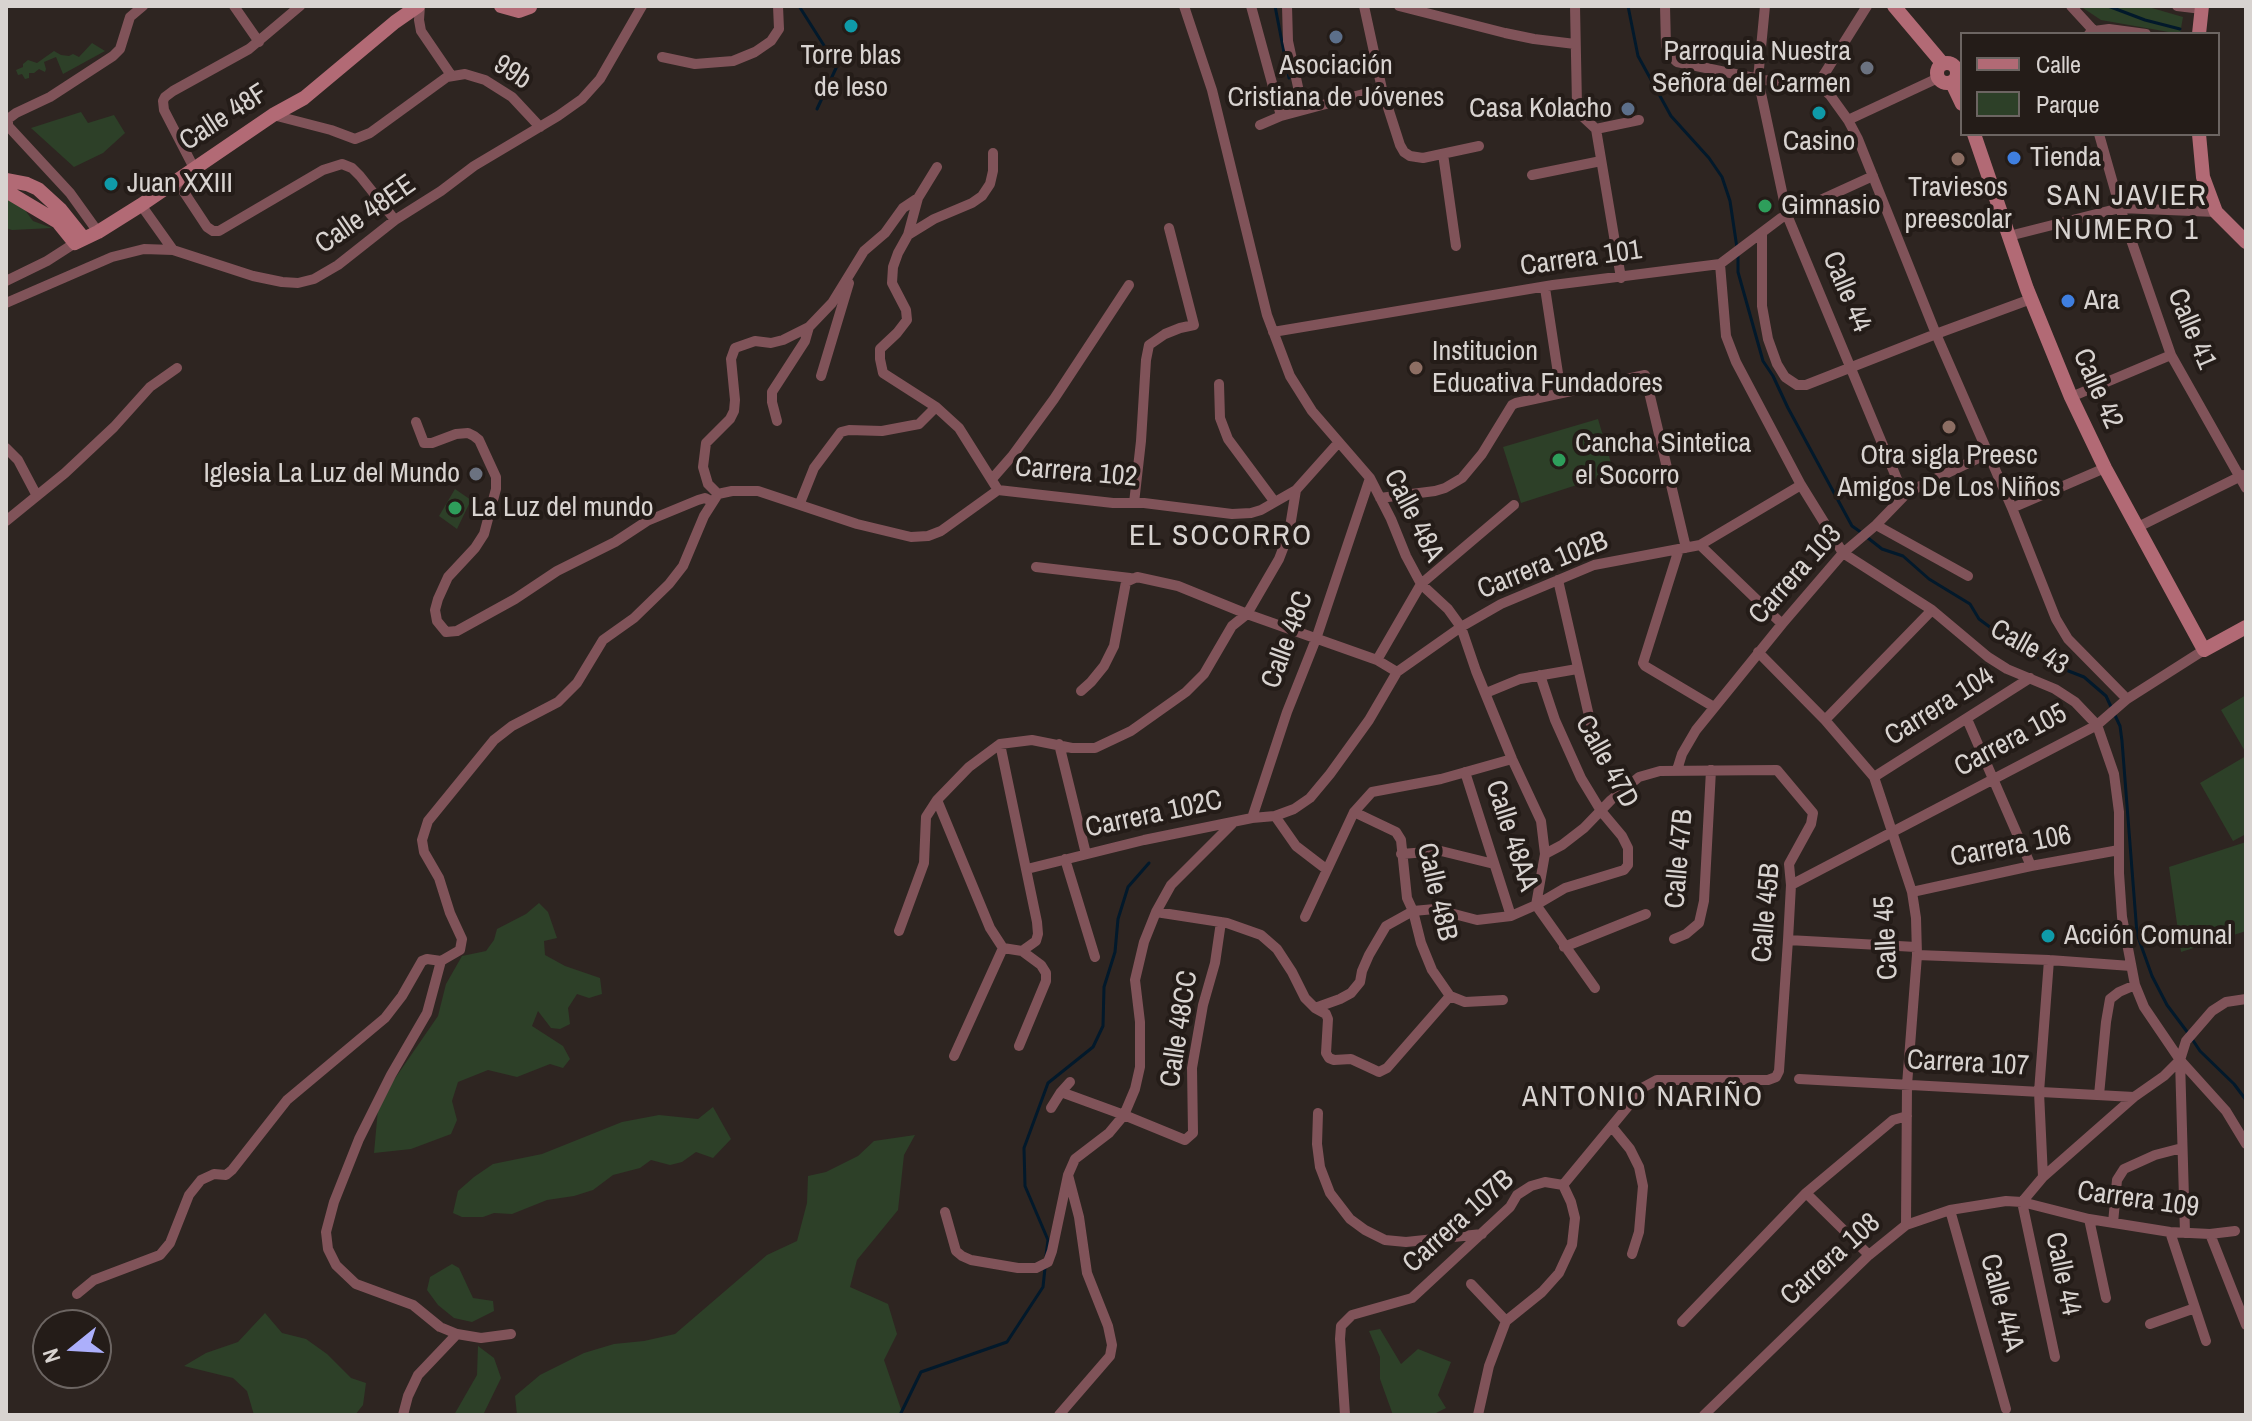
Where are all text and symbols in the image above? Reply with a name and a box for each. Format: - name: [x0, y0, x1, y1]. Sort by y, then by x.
- marker: Torre blas de leso: [842, 17, 860, 35]
- marker: Asociación Cristiana de Jóvenes: [1327, 28, 1345, 46]
- legend: [1960, 32, 2220, 136]
- place label: Parroquia Nuestra Señora del Carmen: [1652, 35, 1851, 101]
- place label: Torre blas de leso: [801, 39, 901, 105]
- street label: 99b: [487, 48, 537, 98]
- text: Calle: [2036, 48, 2081, 80]
- place label: Asociación Cristiana de Jóvenes: [1228, 49, 1444, 115]
- marker: Parroquia Nuestra Señora del Carmen: [1858, 59, 1876, 77]
- street label: Calle 48F: [174, 77, 274, 159]
- text: Parque: [2036, 88, 2099, 120]
- place label: Casa Kolacho: [1469, 92, 1612, 126]
- marker: Casa Kolacho: [1619, 100, 1637, 118]
- marker: Casino: [1810, 104, 1828, 122]
- place label: Casino: [1783, 125, 1855, 159]
- place label: Tienda: [2030, 141, 2101, 175]
- marker: Tienda: [2005, 149, 2023, 167]
- marker: Traviesos preescolar: [1949, 150, 1967, 168]
- place label: Juan XXIII: [127, 167, 233, 201]
- street label: Calle 48EE: [309, 168, 423, 262]
- place label: Traviesos preescolar: [1904, 171, 2012, 237]
- marker: Juan XXIII: [102, 175, 120, 193]
- district label: SAN JAVIER NUMERO 1: [2046, 179, 2208, 250]
- place label: Gimnasio: [1781, 189, 1881, 223]
- marker: Gimnasio: [1756, 197, 1774, 215]
- street label: Carrera 101: [1518, 234, 1644, 284]
- street label: Calle 44: [1814, 247, 1878, 337]
- place label: Ara: [2084, 284, 2120, 318]
- street label: Calle 41: [2159, 284, 2223, 374]
- marker: Ara: [2059, 292, 2077, 310]
- place label: Institucion Educativa Fundadores: [1432, 335, 1663, 401]
- street label: Calle 42: [2065, 344, 2129, 434]
- marker: Institucion Educativa Fundadores: [1407, 359, 1425, 377]
- marker: Otra sigla Preesc Amigos De Los Niños: [1940, 418, 1958, 436]
- place label: Cancha Sintetica el Socorro: [1575, 427, 1751, 493]
- place label: Otra sigla Preesc Amigos De Los Niños: [1837, 439, 2061, 505]
- street label: Carrera 102: [1014, 451, 1138, 495]
- marker: Cancha Sintetica el Socorro: [1550, 451, 1568, 469]
- place label: Iglesia La Luz del Mundo: [203, 457, 460, 491]
- street label: Calle 48A: [1375, 464, 1451, 568]
- marker: Iglesia La Luz del Mundo: [467, 465, 485, 483]
- place label: La Luz del mundo: [471, 491, 654, 525]
- marker: La Luz del mundo: [446, 499, 464, 517]
- street label: Carrera 103: [1743, 518, 1849, 632]
- district label: EL SOCORRO: [1129, 519, 1313, 555]
- street label: Carrera 102B: [1473, 525, 1613, 607]
- street label: Calle 48C: [1255, 587, 1321, 693]
- street label: Calle 43: [1984, 613, 2074, 683]
- street label: Carrera 104: [1879, 660, 2001, 754]
- street label: Carrera 105: [1949, 697, 2073, 785]
- street label: Calle 47D: [1567, 710, 1645, 814]
- street label: Calle 48AA: [1477, 776, 1545, 896]
- street label: Carrera 102C: [1082, 784, 1226, 846]
- street label: Calle 47B: [1659, 808, 1701, 910]
- street label: Carrera 106: [1948, 819, 2074, 875]
- street label: Calle 48B: [1408, 840, 1464, 944]
- street label: Calle 45B: [1746, 862, 1788, 964]
- street label: Calle 45: [1868, 895, 1906, 981]
- place label: Acción Comunal: [2064, 919, 2232, 953]
- marker: Acción Comunal: [2039, 927, 2057, 945]
- street label: Calle 48CC: [1154, 968, 1206, 1090]
- street label: Carrera 107: [1906, 1044, 2030, 1084]
- district label: ANTONIO NARIÑO: [1522, 1080, 1764, 1116]
- street label: Carrera 107B: [1397, 1163, 1521, 1281]
- street label: Carrera 109: [2075, 1175, 2201, 1225]
- street label: Carrera 108: [1774, 1207, 1888, 1313]
- street label: Calle 44: [2037, 1229, 2087, 1319]
- street label: Calle 44A: [1972, 1251, 2030, 1355]
- north arrow: [32, 1309, 112, 1389]
- text: N: [35, 1345, 67, 1367]

